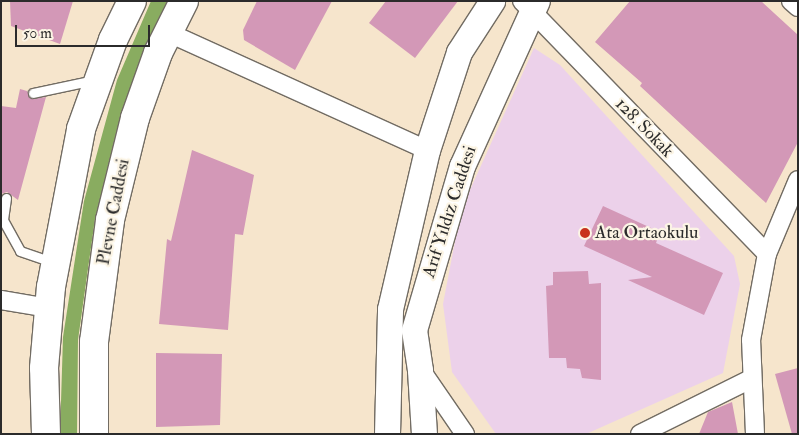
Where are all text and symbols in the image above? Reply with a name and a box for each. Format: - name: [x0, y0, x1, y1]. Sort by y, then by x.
- scale bar: [18, 15, 152, 47]
- text: 50 m: [23, 24, 52, 43]
- street label: 128. Sokak: [610, 94, 678, 162]
- street label: Arif Yıldız Caddesi: [419, 143, 481, 281]
- street label: Plevne Caddesi: [93, 157, 135, 267]
- place label: Ata Ortaokulu: [595, 222, 698, 244]
- marker: Ata Ortaokulu: [579, 227, 591, 239]

